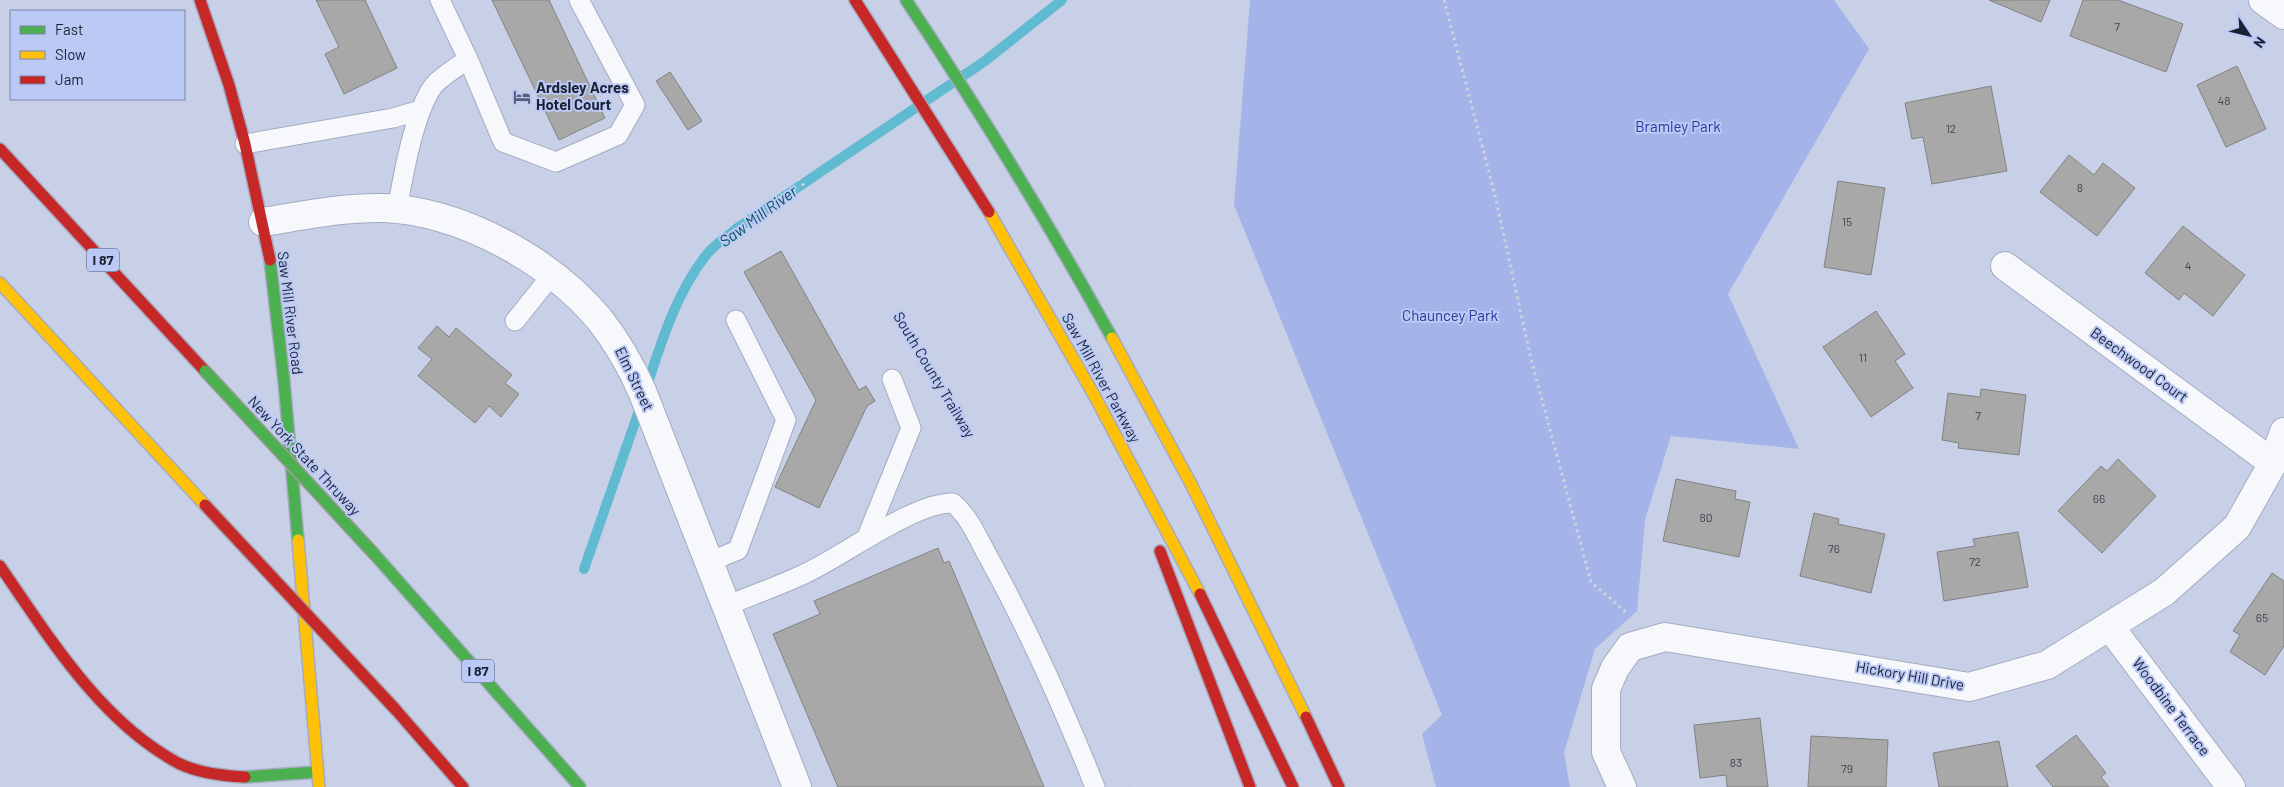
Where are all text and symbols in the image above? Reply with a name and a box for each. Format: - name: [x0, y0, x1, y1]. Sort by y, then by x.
- legend: [10, 10, 185, 100]
- north arrow: [2224, 10, 2274, 60]
- house number: 7: [2114, 19, 2120, 33]
- text: Fast: [55, 20, 83, 38]
- text: N: [2250, 34, 2270, 51]
- text: Slow: [55, 45, 86, 63]
- text: Jam: [55, 70, 84, 88]
- place label: Ardsley Acres Hotel Court: [536, 78, 629, 113]
- hotel icon: Ardsley Acres Hotel Court: [512, 87, 532, 107]
- house number: 48: [2218, 93, 2230, 107]
- park label: Bramley Park: [1635, 117, 1721, 135]
- house number: 12: [1946, 121, 1956, 135]
- water label: Saw Mill River: [715, 180, 801, 250]
- house number: 8: [2077, 180, 2083, 194]
- house number: 15: [1842, 214, 1852, 228]
- road number: I 87: [87, 248, 119, 272]
- street label: Saw Mill River Road: [274, 250, 307, 376]
- house number: 4: [2185, 258, 2191, 272]
- park label: Chauncey Park: [1402, 306, 1498, 324]
- street label: South County Trailway: [890, 308, 980, 441]
- street label: Saw Mill River Parkway: [1059, 310, 1145, 446]
- street label: Beechwood Court: [2088, 323, 2192, 405]
- street label: Elm Street: [612, 344, 658, 413]
- house number: 11: [1859, 350, 1867, 364]
- street label: New York State Thruway: [245, 392, 365, 519]
- house number: 7: [1975, 408, 1981, 422]
- house number: 66: [2093, 491, 2105, 505]
- house number: 80: [1699, 510, 1713, 524]
- house number: 76: [1828, 541, 1840, 555]
- house number: 72: [1969, 554, 1981, 568]
- house number: 65: [2256, 610, 2268, 624]
- street label: Woodbine Terrace: [2129, 654, 2214, 759]
- street label: Hickory Hill Drive: [1855, 657, 1966, 693]
- road number: I 87: [462, 659, 494, 682]
- house number: 83: [1730, 755, 1742, 769]
- house number: 79: [1841, 761, 1853, 775]

